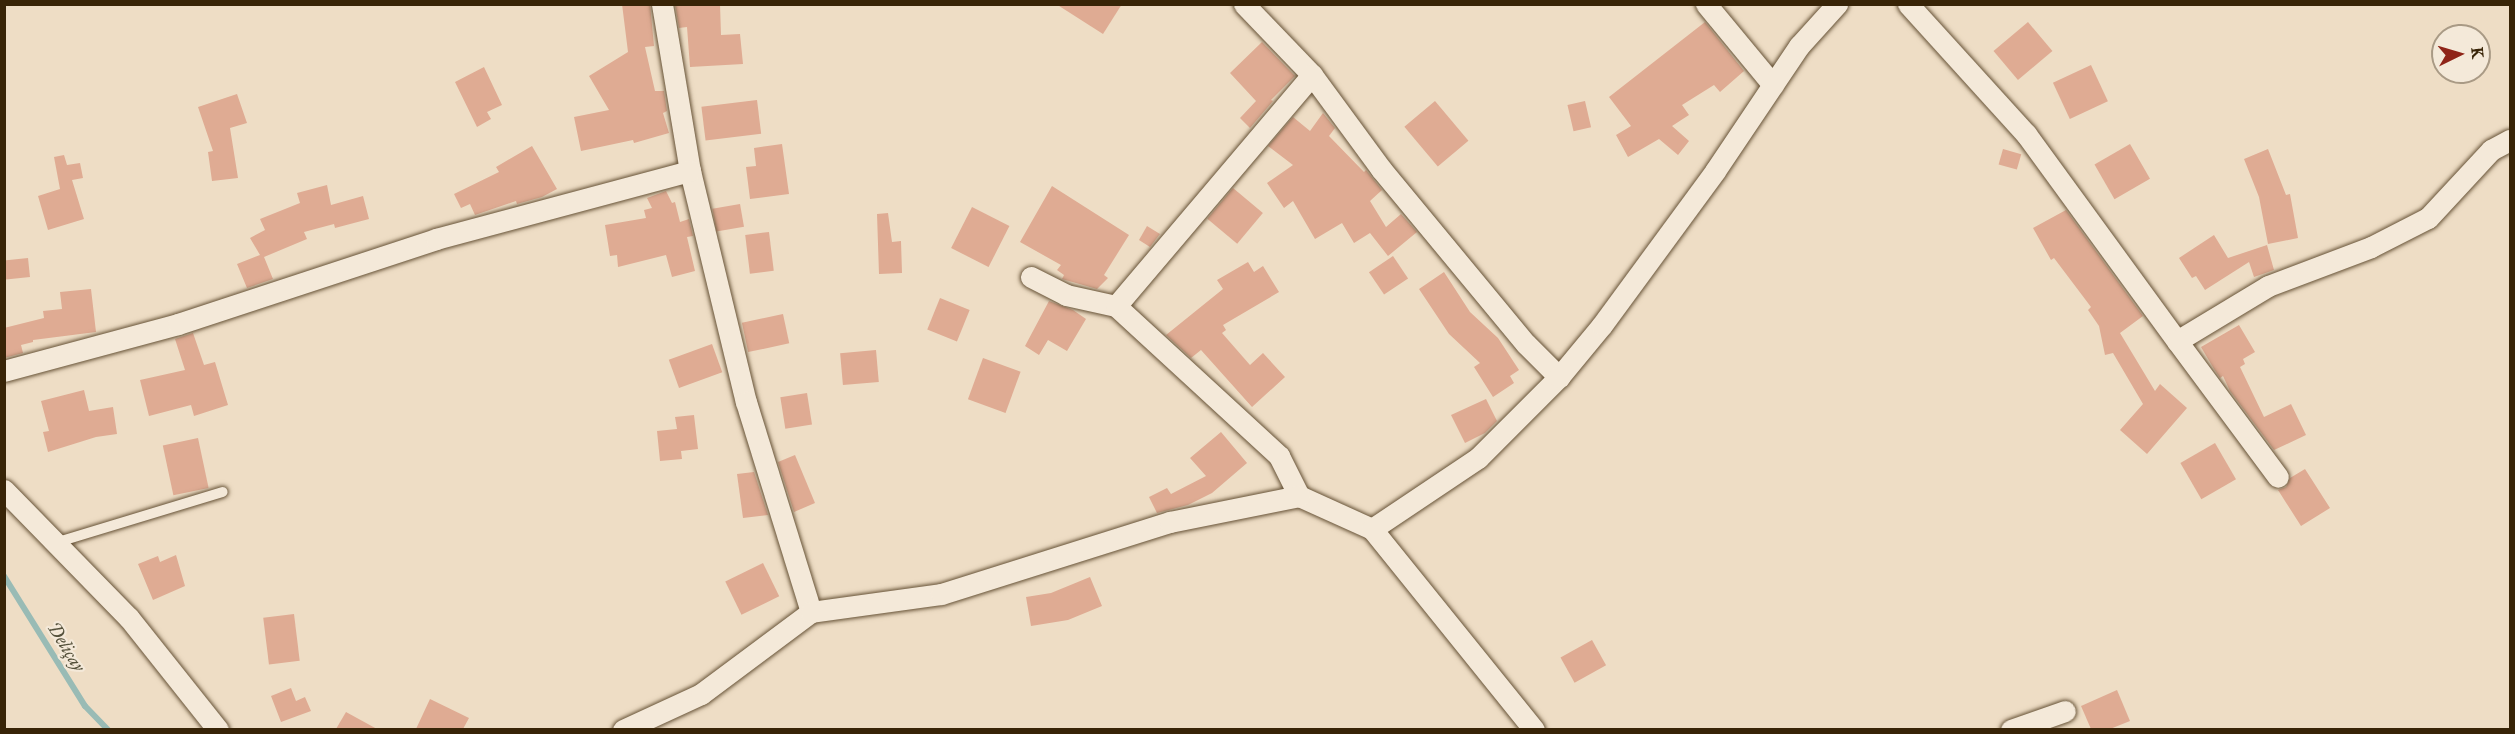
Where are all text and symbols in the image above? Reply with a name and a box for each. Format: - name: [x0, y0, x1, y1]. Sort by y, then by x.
- north arrow: [2431, 24, 2491, 84]
- text: K: [2467, 46, 2487, 59]
- water label: Deliçay: [43, 618, 89, 676]

